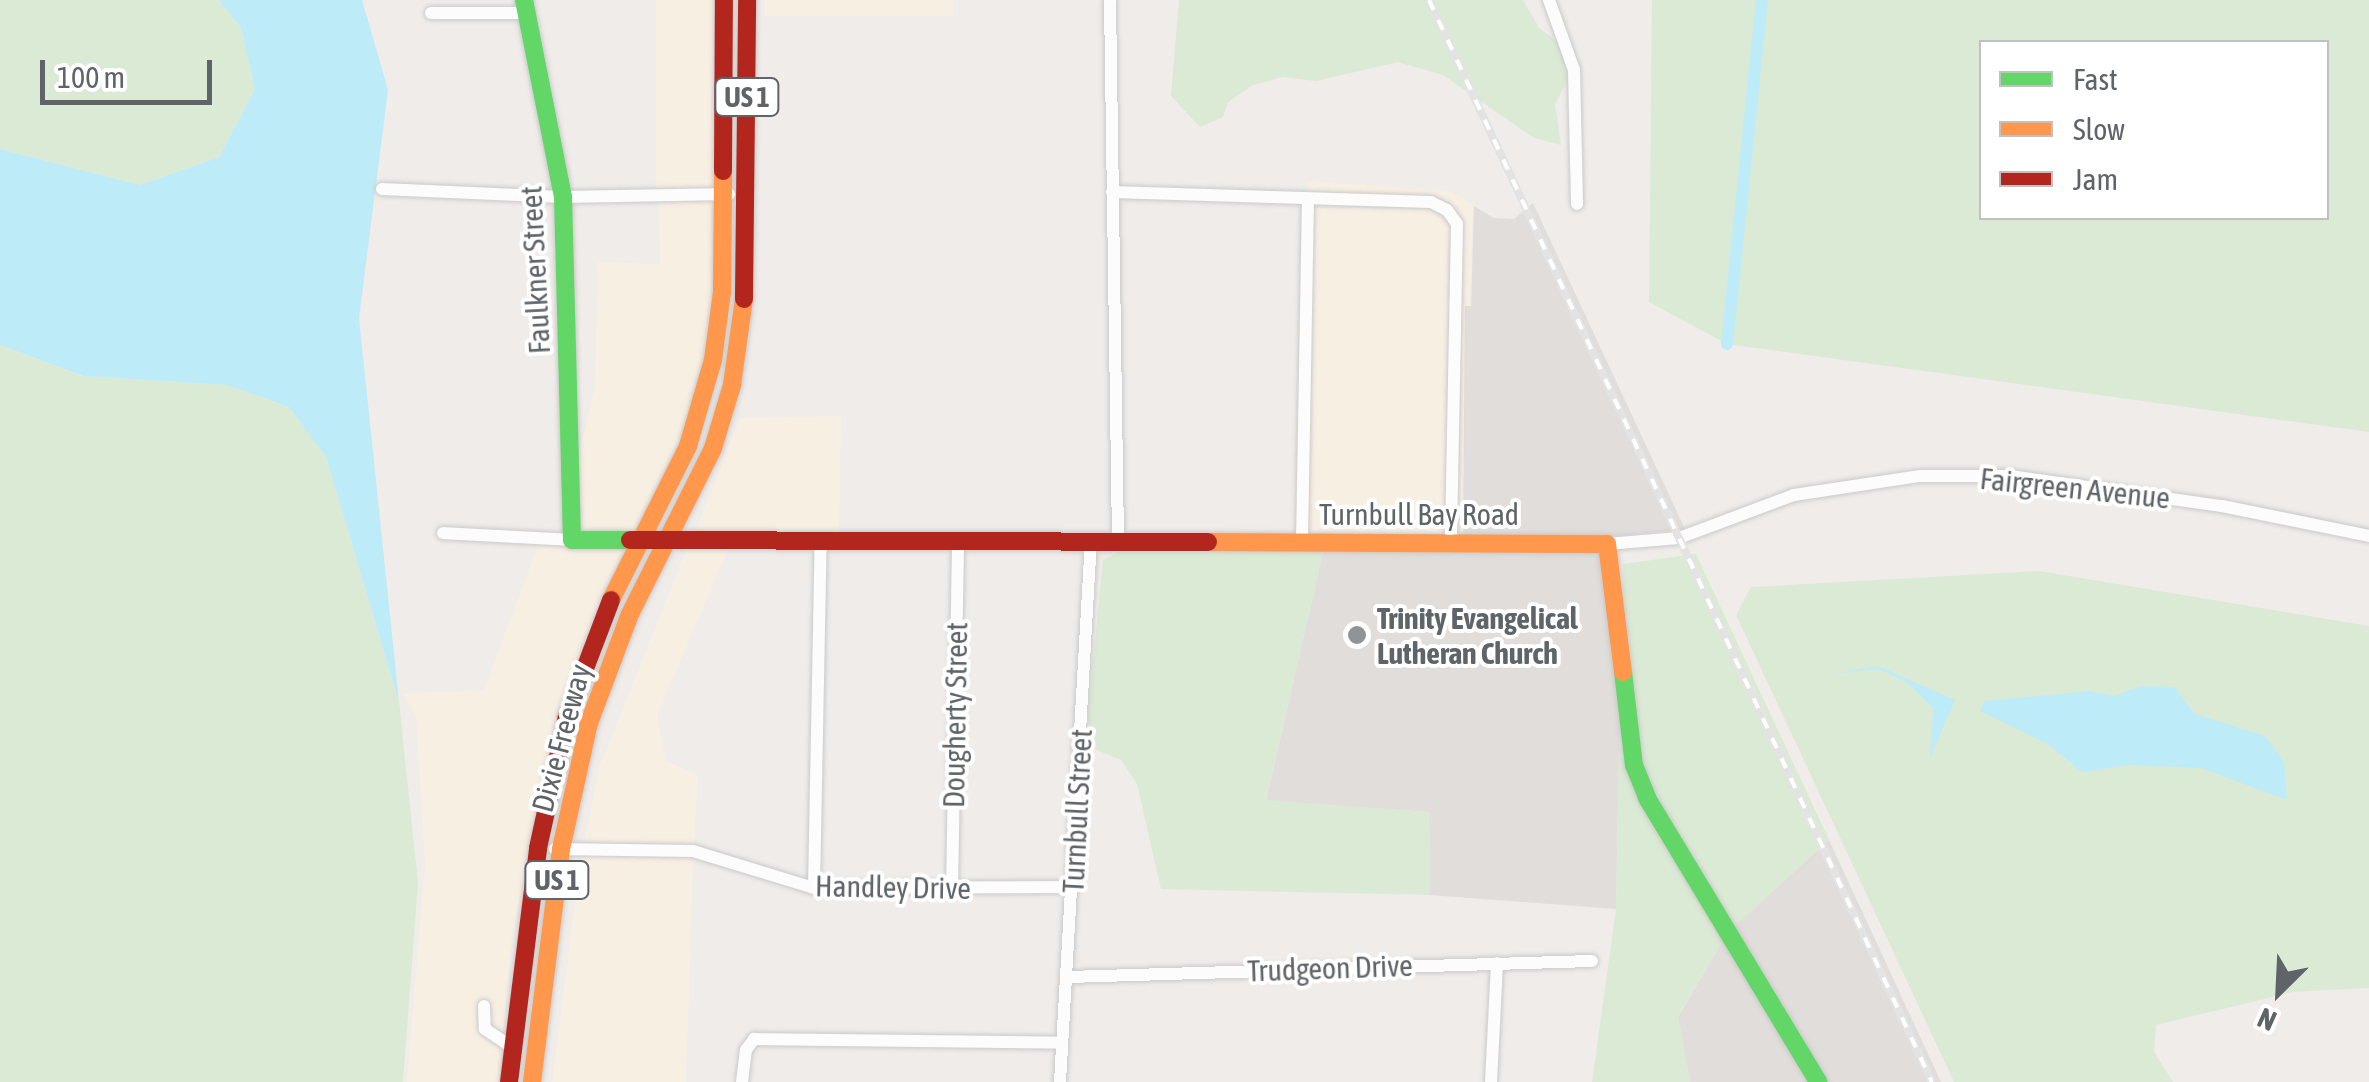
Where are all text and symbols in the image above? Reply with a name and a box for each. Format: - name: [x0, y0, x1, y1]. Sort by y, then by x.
- scale bar: [45, 40, 218, 102]
- legend: [1979, 40, 2329, 220]
- text: 100 m: [57, 60, 125, 94]
- text: Fast: [2073, 62, 2118, 96]
- road number: US 1: [712, 74, 782, 120]
- text: Slow: [2073, 112, 2125, 146]
- text: Jam: [2073, 162, 2118, 196]
- street label: Faulkner Street: [513, 185, 557, 355]
- street label: Fairgreen Avenue: [1978, 460, 2172, 516]
- street label: Turnbull Bay Road: [1319, 496, 1519, 532]
- place label: Trinity Evangelical Lutheran Church: [1377, 600, 1578, 670]
- street label: Dougherty Street: [935, 622, 975, 808]
- marker: Trinity Evangelical Lutheran Church: [1346, 624, 1368, 646]
- street label: Dixie Freeway: [524, 660, 598, 816]
- street label: Turnbull Street: [1055, 728, 1099, 894]
- road number: US 1: [522, 857, 592, 903]
- street label: Handley Drive: [815, 868, 971, 906]
- north arrow: [2229, 942, 2329, 1042]
- street label: Trudgeon Drive: [1247, 947, 1413, 989]
- text: N: [2253, 1001, 2281, 1037]

